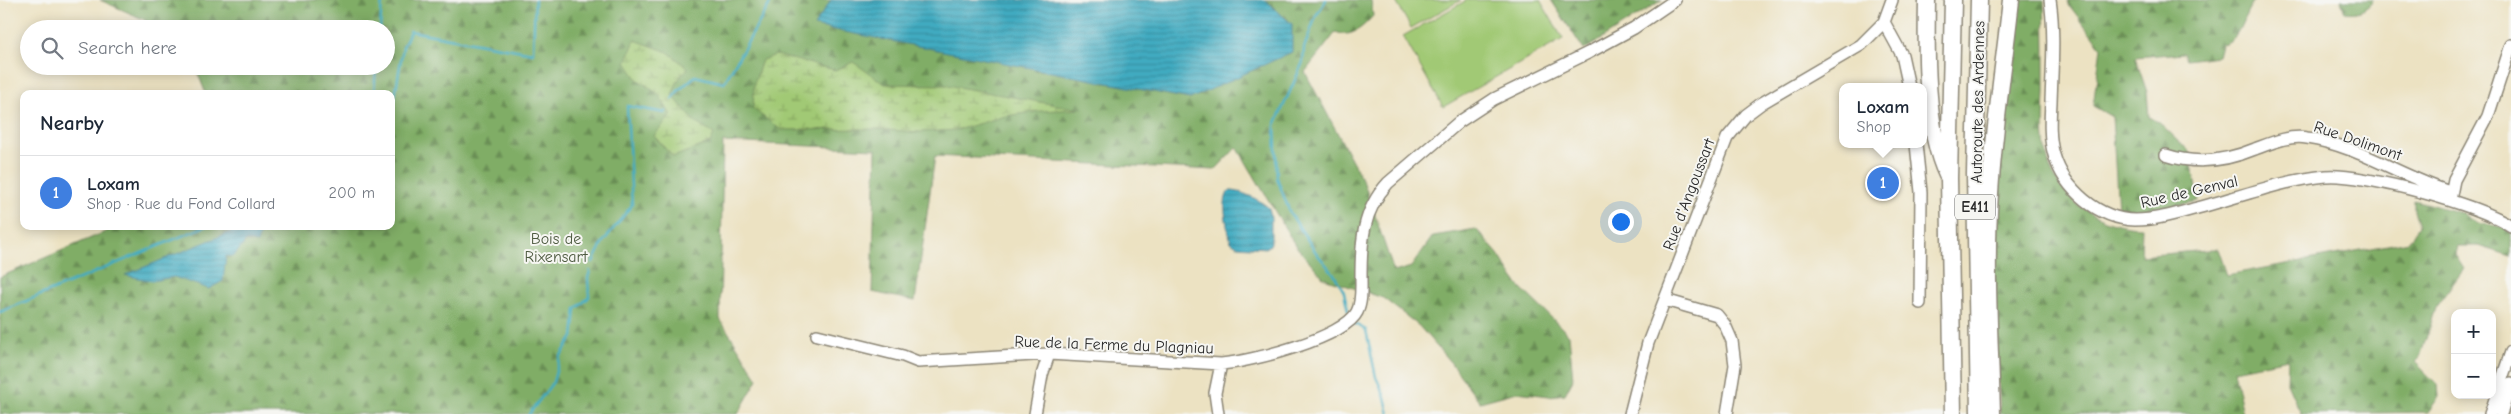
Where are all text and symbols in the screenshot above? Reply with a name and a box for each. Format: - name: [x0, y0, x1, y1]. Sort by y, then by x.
- search box: [20, 20, 395, 75]
- street label: Autoroute des Ardennes: [1968, 20, 1988, 184]
- icon: search: [38, 34, 66, 62]
- text: Search here: [78, 37, 177, 59]
- popup: [1839, 83, 1927, 148]
- text: Loxam: [1857, 96, 1909, 118]
- text: Nearby: [40, 111, 104, 135]
- street label: Rue Dolimont: [2311, 117, 2404, 165]
- text: Shop: [1857, 118, 1891, 136]
- street label: Rue d'Angoussart: [1659, 135, 1719, 253]
- pin: 1: [1867, 164, 1899, 202]
- street label: Rue de Genval: [2139, 172, 2240, 212]
- text: Loxam: [87, 173, 140, 195]
- text: 1: [53, 184, 59, 202]
- text: 200 m: [329, 184, 375, 202]
- road number: E411: [1955, 194, 1995, 220]
- text: Shop · Rue du Fond Collard: [87, 195, 275, 213]
- your location: [1608, 209, 1634, 235]
- park label: Bois de Rixensart: [524, 230, 588, 266]
- map controls: [2451, 309, 2496, 399]
- button: +: [2451, 309, 2496, 354]
- street label: Rue de la Ferme du Plagniau: [1014, 333, 1214, 357]
- button: −: [2451, 354, 2496, 399]

